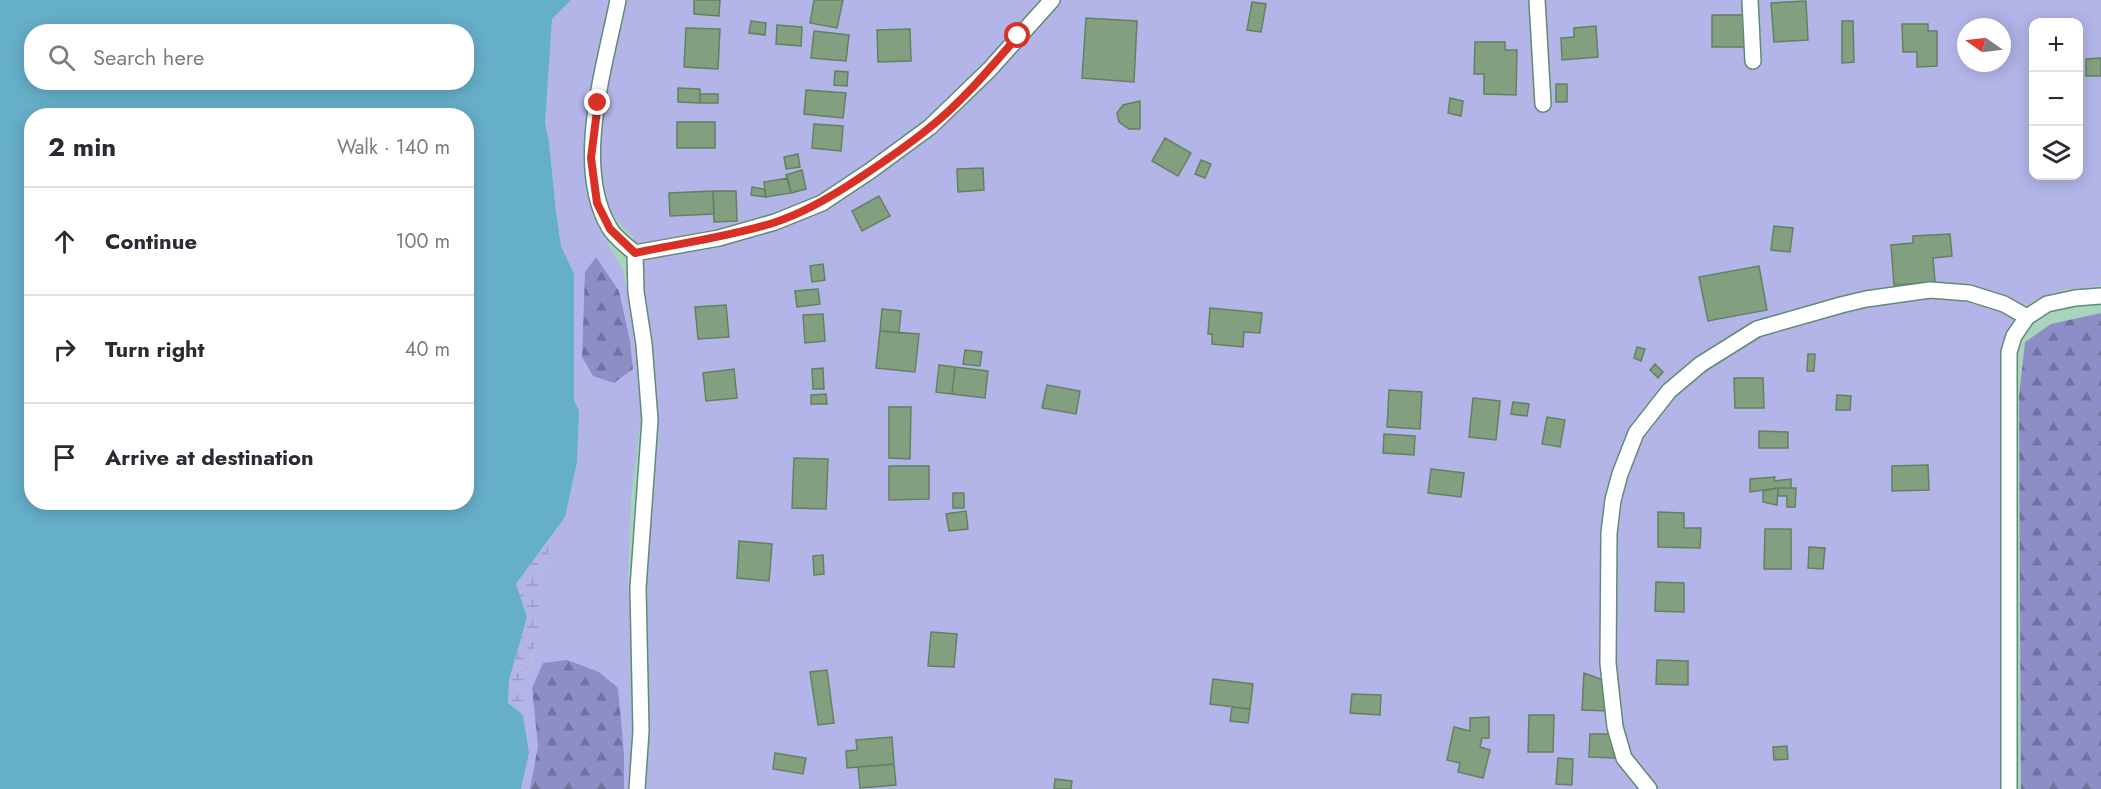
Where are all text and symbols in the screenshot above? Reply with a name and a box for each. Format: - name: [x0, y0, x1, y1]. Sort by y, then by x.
- north arrow: [1957, 18, 2011, 72]
- map controls: [2029, 18, 2083, 180]
- button: +: [2029, 18, 2083, 72]
- route start: [1004, 22, 1030, 48]
- search box: [24, 24, 474, 90]
- icon: search: [45, 41, 78, 74]
- text: Search here: [93, 41, 204, 73]
- button: −: [2029, 72, 2083, 126]
- route end: [584, 89, 610, 115]
- button: layers: [2029, 126, 2083, 180]
- text: 2 min: [48, 128, 116, 166]
- text: Walk · 140 m: [337, 133, 450, 162]
- icon: ahead: [48, 225, 81, 258]
- text: Continue: [105, 225, 197, 257]
- text: 100 m: [395, 227, 450, 256]
- icon: right: [48, 333, 81, 366]
- text: Turn right: [105, 333, 205, 365]
- text: 40 m: [405, 335, 450, 364]
- icon: arrive: [48, 441, 81, 474]
- text: Arrive at destination: [105, 441, 314, 473]

